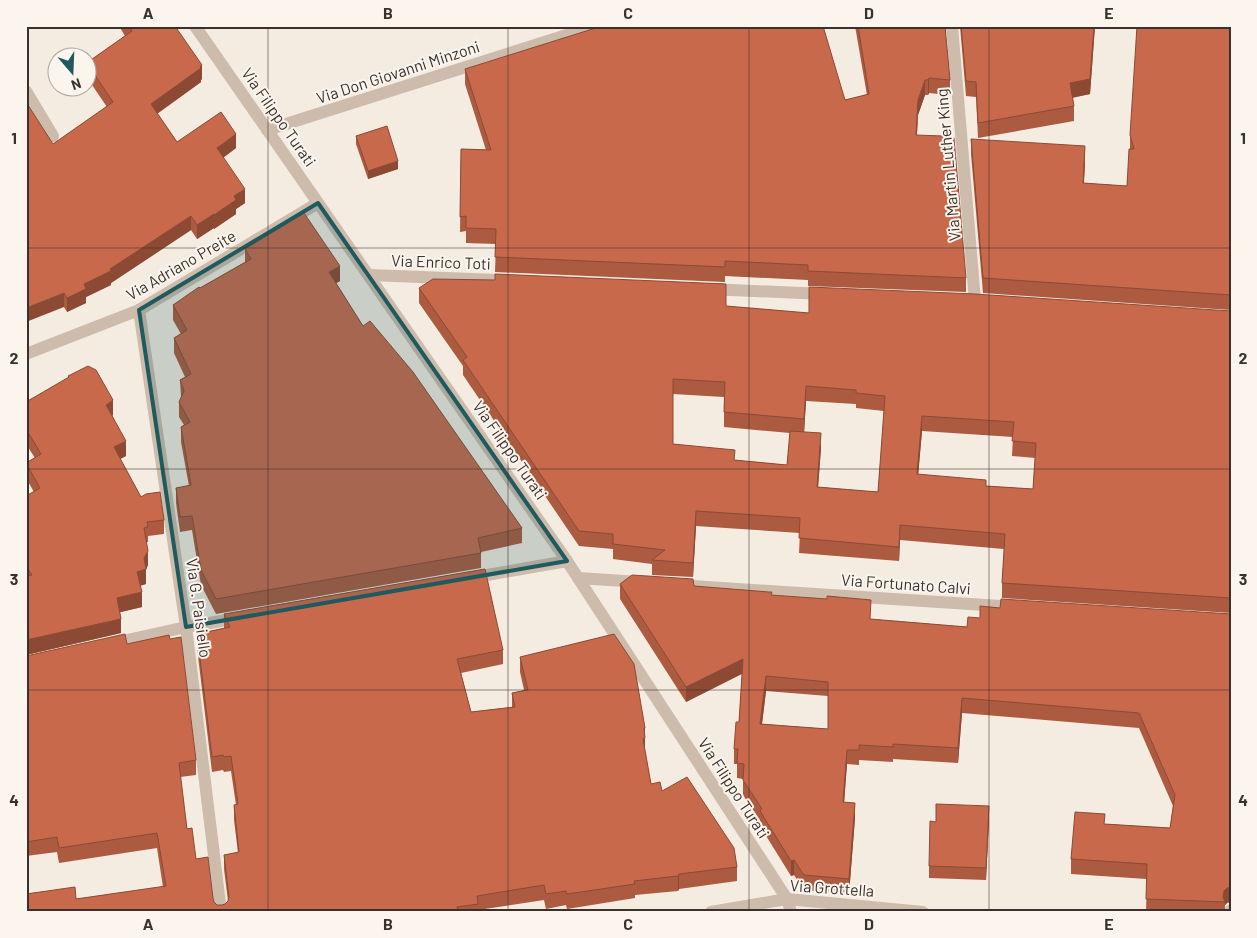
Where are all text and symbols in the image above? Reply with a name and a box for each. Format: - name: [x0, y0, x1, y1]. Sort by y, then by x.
- text: A: [143, 3, 154, 22]
- text: B: [383, 3, 393, 22]
- text: C: [623, 3, 633, 22]
- text: D: [864, 3, 874, 22]
- text: E: [1104, 3, 1114, 22]
- street label: Via Don Giovanni Minzoni: [314, 36, 482, 107]
- north arrow: [48, 48, 98, 98]
- street label: Via Filippo Turati: [238, 64, 320, 170]
- text: N: [69, 75, 84, 94]
- street label: Via Martin Luther King: [931, 88, 964, 242]
- text: 1: [11, 128, 17, 147]
- text: 1: [1240, 128, 1246, 147]
- street label: Via Adriano Preite: [122, 225, 239, 304]
- street label: Via Enrico Toti: [391, 250, 491, 273]
- text: 2: [10, 348, 19, 367]
- text: 2: [1239, 348, 1248, 367]
- street label: Via Filippo Turati: [469, 397, 551, 503]
- street label: Via G. Paisiello: [183, 557, 216, 659]
- text: 3: [10, 569, 18, 588]
- street label: Via Fortunato Calvi: [841, 569, 971, 598]
- text: 3: [1239, 569, 1247, 588]
- street label: Via Filippo Turati: [695, 734, 774, 842]
- text: 4: [9, 790, 19, 809]
- text: 4: [1238, 790, 1248, 809]
- street label: Via Grottella: [789, 875, 875, 900]
- text: A: [143, 914, 154, 933]
- text: B: [383, 914, 393, 933]
- text: C: [623, 914, 633, 933]
- text: D: [864, 914, 874, 933]
- text: E: [1104, 914, 1114, 933]

